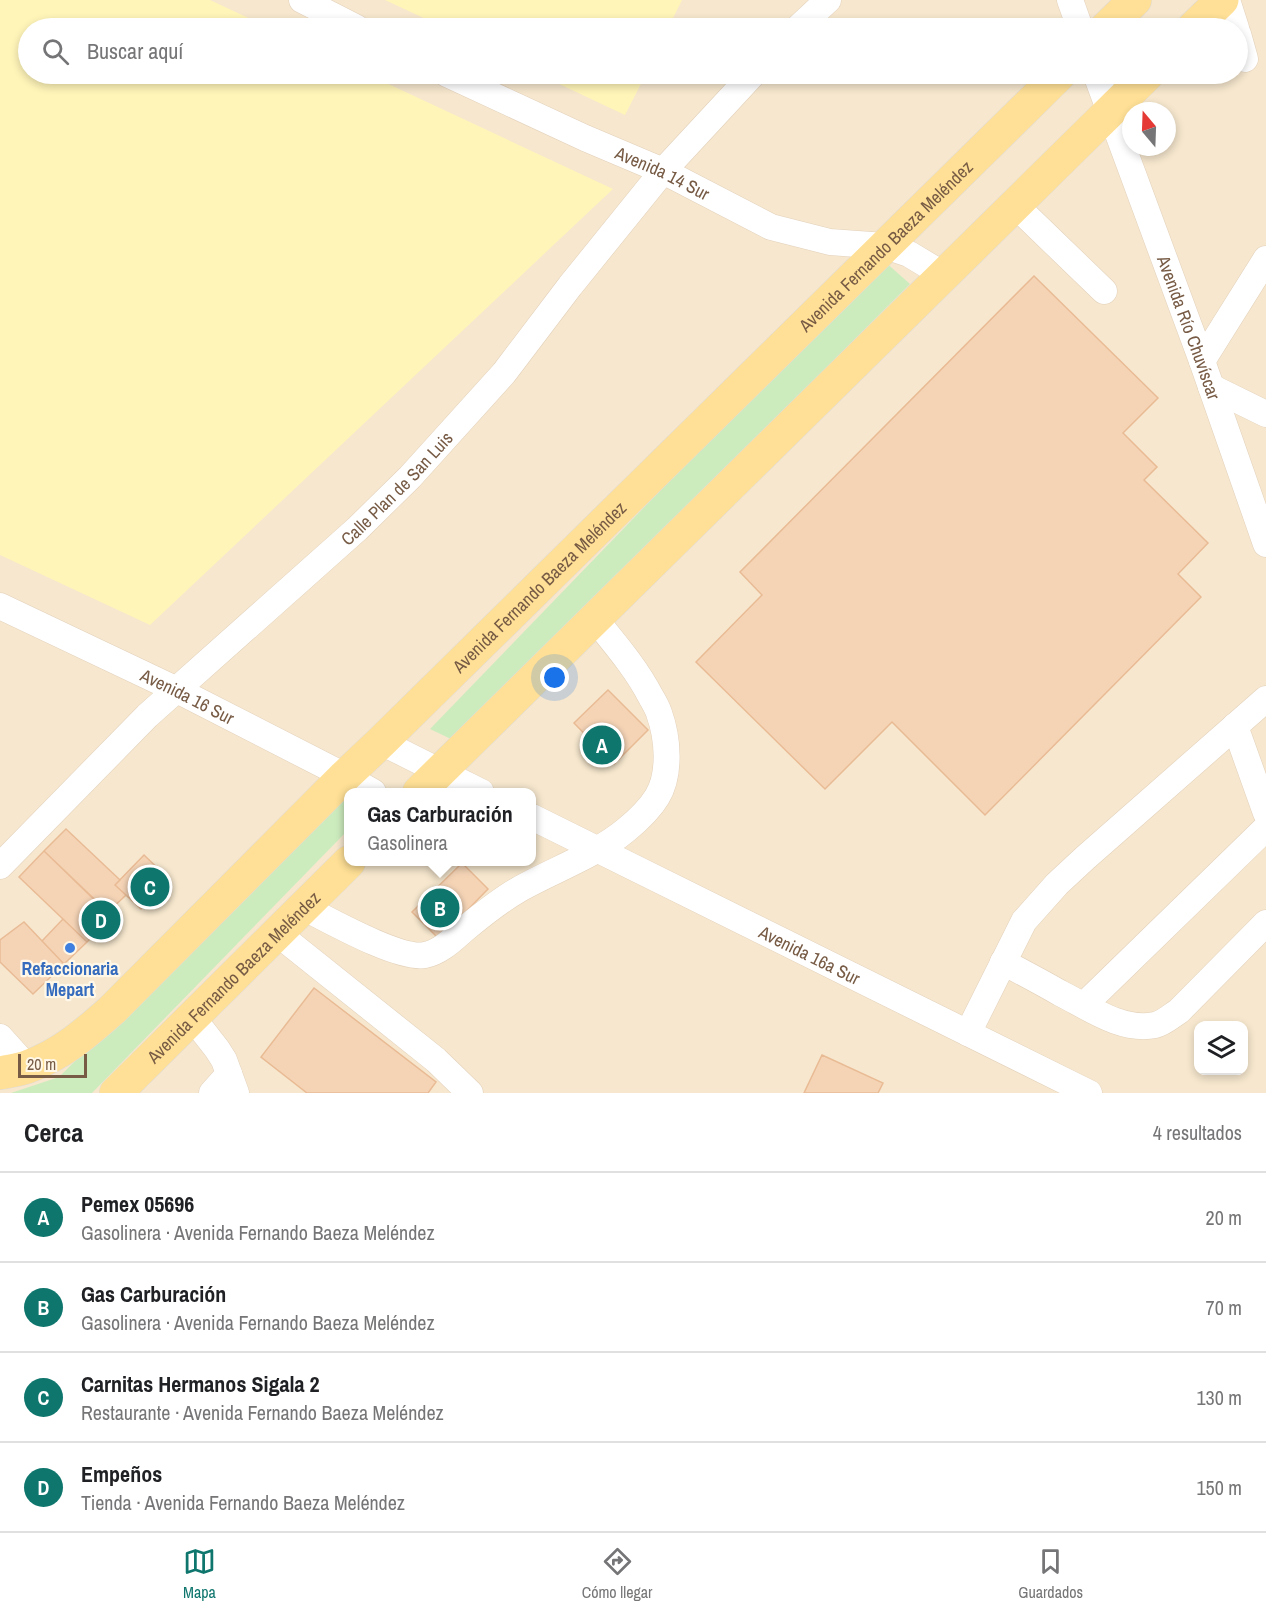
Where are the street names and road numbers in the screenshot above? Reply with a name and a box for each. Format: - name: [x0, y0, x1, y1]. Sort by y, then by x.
- street label: Avenida 14 Sur: [611, 139, 714, 206]
- street label: Avenida Fernando Baeza Meléndez: [792, 155, 978, 338]
- street label: Avenida Río Chuvíscar: [1151, 251, 1227, 403]
- street label: Calle Plan de San Luis: [335, 426, 458, 551]
- street label: Avenida Fernando Baeza Meléndez: [446, 495, 631, 679]
- street label: Avenida 16 Sur: [136, 662, 239, 730]
- street label: Avenida Fernando Baeza Meléndez: [140, 885, 325, 1069]
- street label: Avenida 16a Sur: [754, 919, 865, 990]

